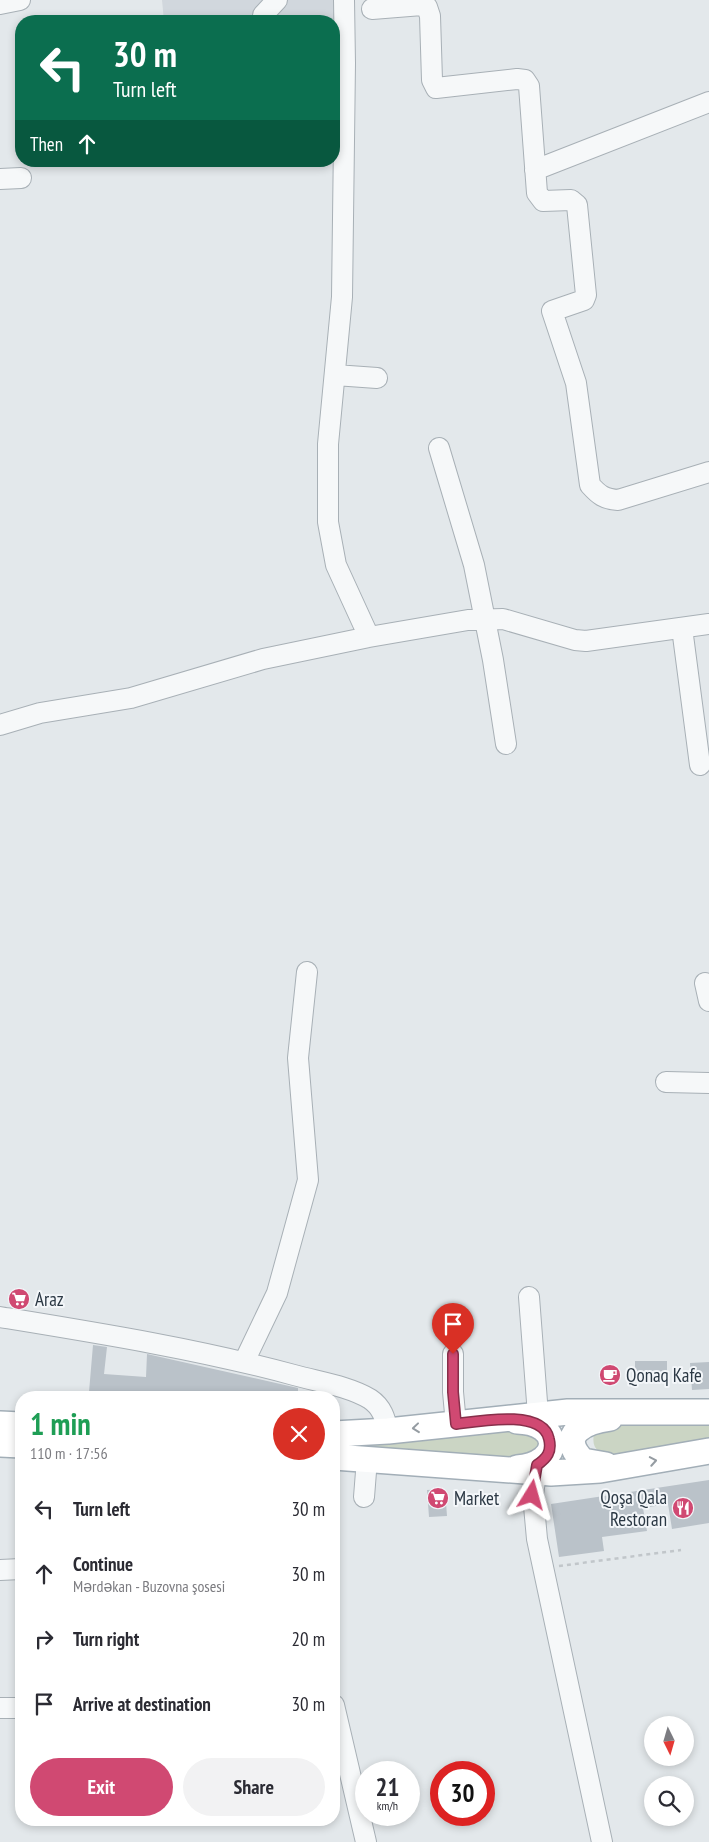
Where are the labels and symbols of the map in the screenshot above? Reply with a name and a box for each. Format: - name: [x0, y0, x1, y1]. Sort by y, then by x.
- supermarket icon: Araz: [7, 1287, 31, 1311]
- place label: Araz: [35, 1287, 64, 1311]
- pin: [432, 1303, 474, 1354]
- cafe icon: Qonaq Kafe: [598, 1363, 622, 1387]
- place label: Qonaq Kafe: [626, 1363, 702, 1387]
- one-way arrow: [412, 1422, 420, 1433]
- one-way arrow: [649, 1457, 658, 1467]
- position arrow: [505, 1468, 557, 1520]
- place label: Qoşa Qala Restoran: [600, 1485, 667, 1531]
- supermarket icon: Market: [426, 1486, 450, 1510]
- place label: Market: [454, 1486, 500, 1510]
- restaurant icon: Qoşa Qala Restoran: [671, 1496, 695, 1520]
- north arrow: [644, 1716, 694, 1766]
- speed limit sign: 30: [430, 1761, 495, 1826]

